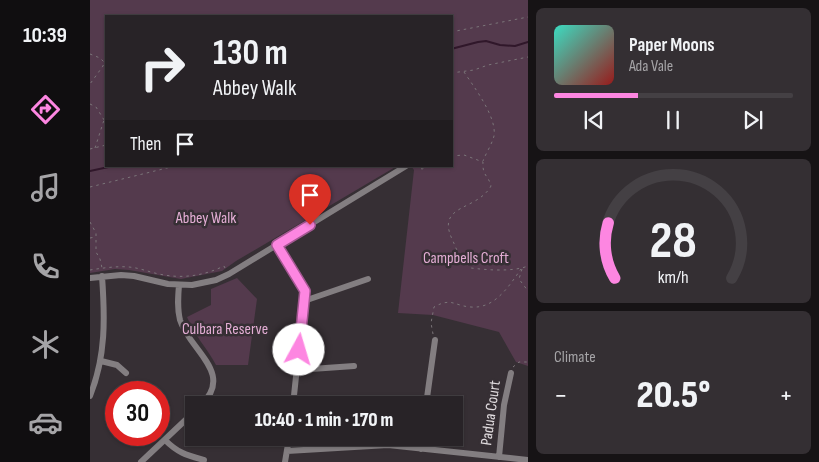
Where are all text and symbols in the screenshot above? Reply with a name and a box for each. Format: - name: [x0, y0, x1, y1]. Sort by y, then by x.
- text: 10:39: [23, 22, 67, 49]
- text: 130 m: [213, 32, 288, 75]
- text: Paper Moons: [629, 34, 715, 57]
- icon: right: [130, 35, 195, 100]
- text: Ada Vale: [629, 57, 673, 76]
- text: Abbey Walk: [213, 75, 296, 102]
- icon: directions: [28, 92, 63, 127]
- icon: previous: [580, 106, 608, 134]
- icon: pause: [659, 106, 687, 134]
- icon: next: [739, 106, 767, 134]
- icon: arrive: [171, 130, 199, 158]
- text: Then: [130, 133, 161, 156]
- icon: music: [28, 170, 63, 205]
- pin: [289, 174, 331, 225]
- icon: arrive: [296, 181, 324, 209]
- park label: Abbey Walk: [175, 209, 236, 228]
- text: 28: [650, 210, 697, 273]
- icon: phone: [28, 249, 63, 284]
- park label: Campbells Croft: [423, 249, 509, 268]
- text: km/h: [658, 267, 689, 288]
- park label: Culbara Reserve: [182, 320, 268, 339]
- position arrow: [272, 323, 324, 375]
- icon: climate: [28, 327, 63, 362]
- text: Climate: [554, 348, 596, 367]
- text: 20.5°: [637, 373, 710, 418]
- street label: Padua Court: [477, 379, 505, 447]
- text: −: [554, 379, 568, 412]
- text: +: [779, 379, 793, 412]
- speed limit sign: 30: [105, 381, 170, 446]
- icon: car: [28, 405, 63, 440]
- text: 10:40 · 1 min · 170 m: [255, 409, 393, 432]

